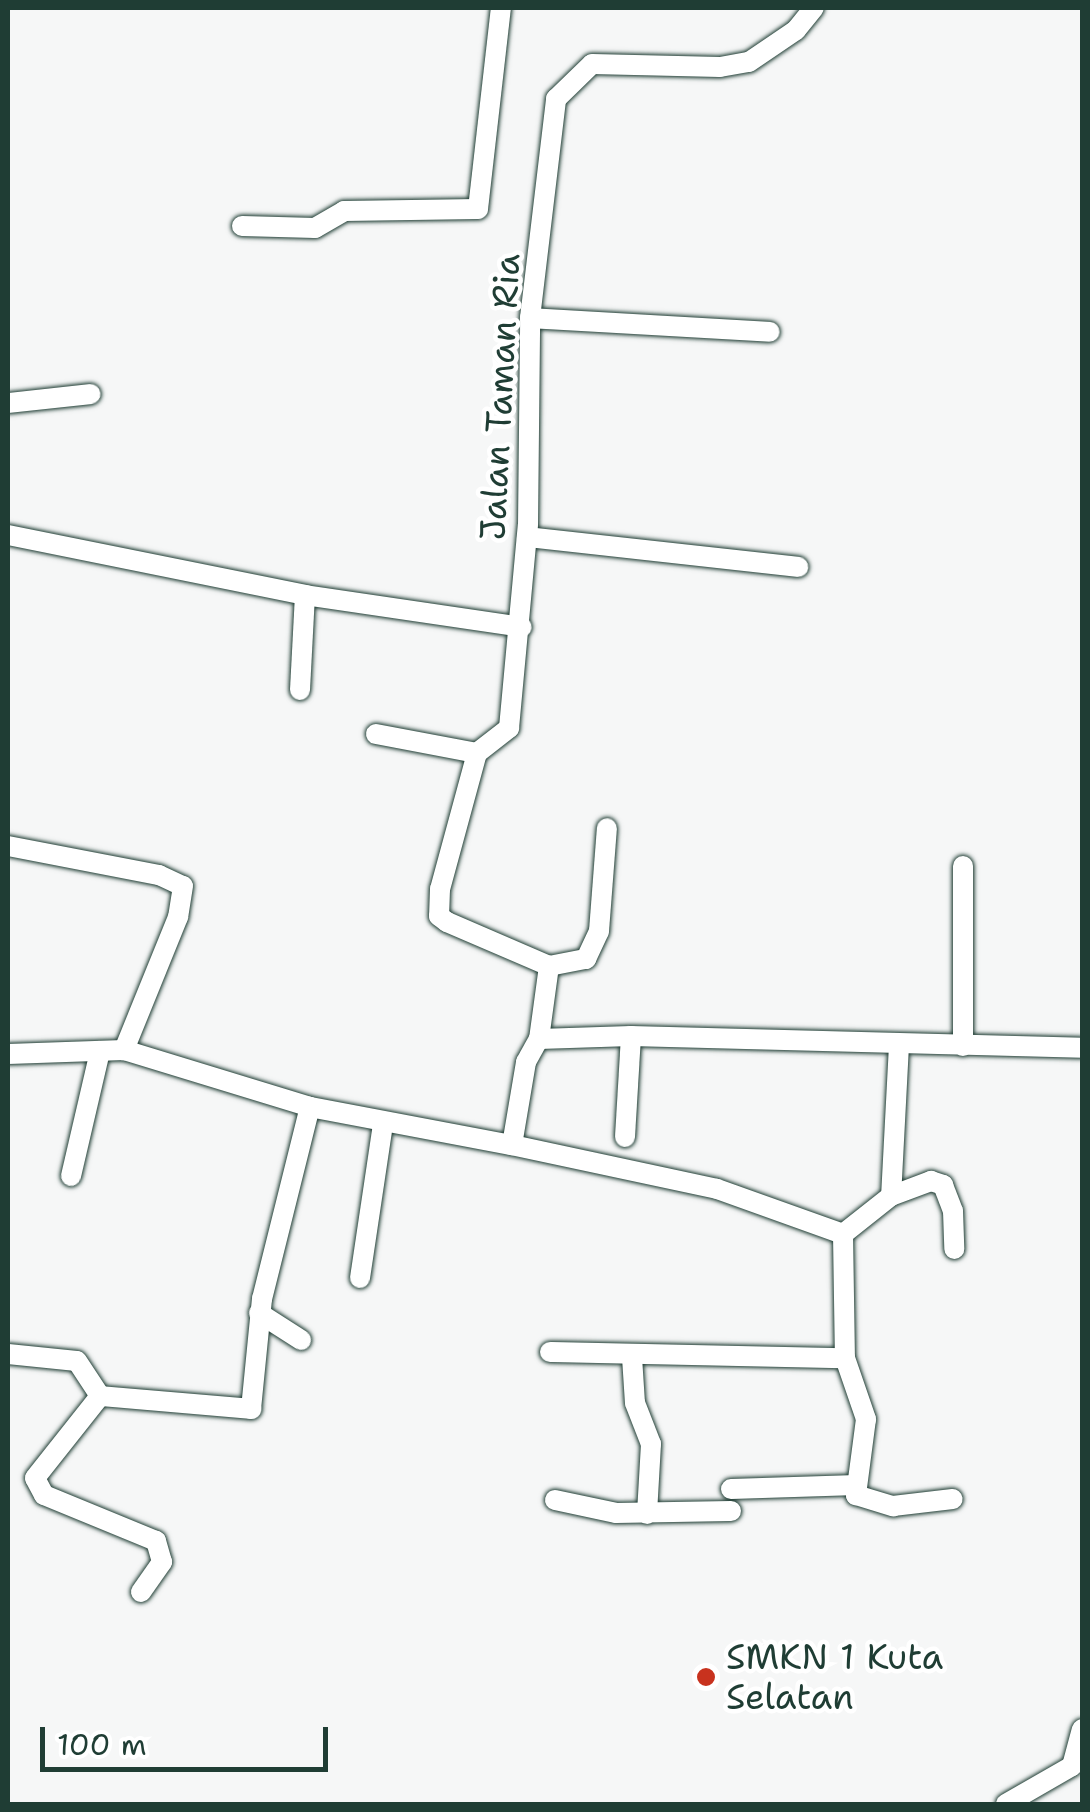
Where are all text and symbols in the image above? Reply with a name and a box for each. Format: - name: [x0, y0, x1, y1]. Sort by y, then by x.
- street label: Jalan Taman Ria: [472, 252, 528, 542]
- place label: SMKN 1 Kuta Selatan: [726, 1636, 943, 1718]
- marker: SMKN 1 Kuta Selatan: [695, 1666, 717, 1688]
- scale bar: [45, 1707, 332, 1769]
- text: 100 m: [57, 1724, 147, 1765]

